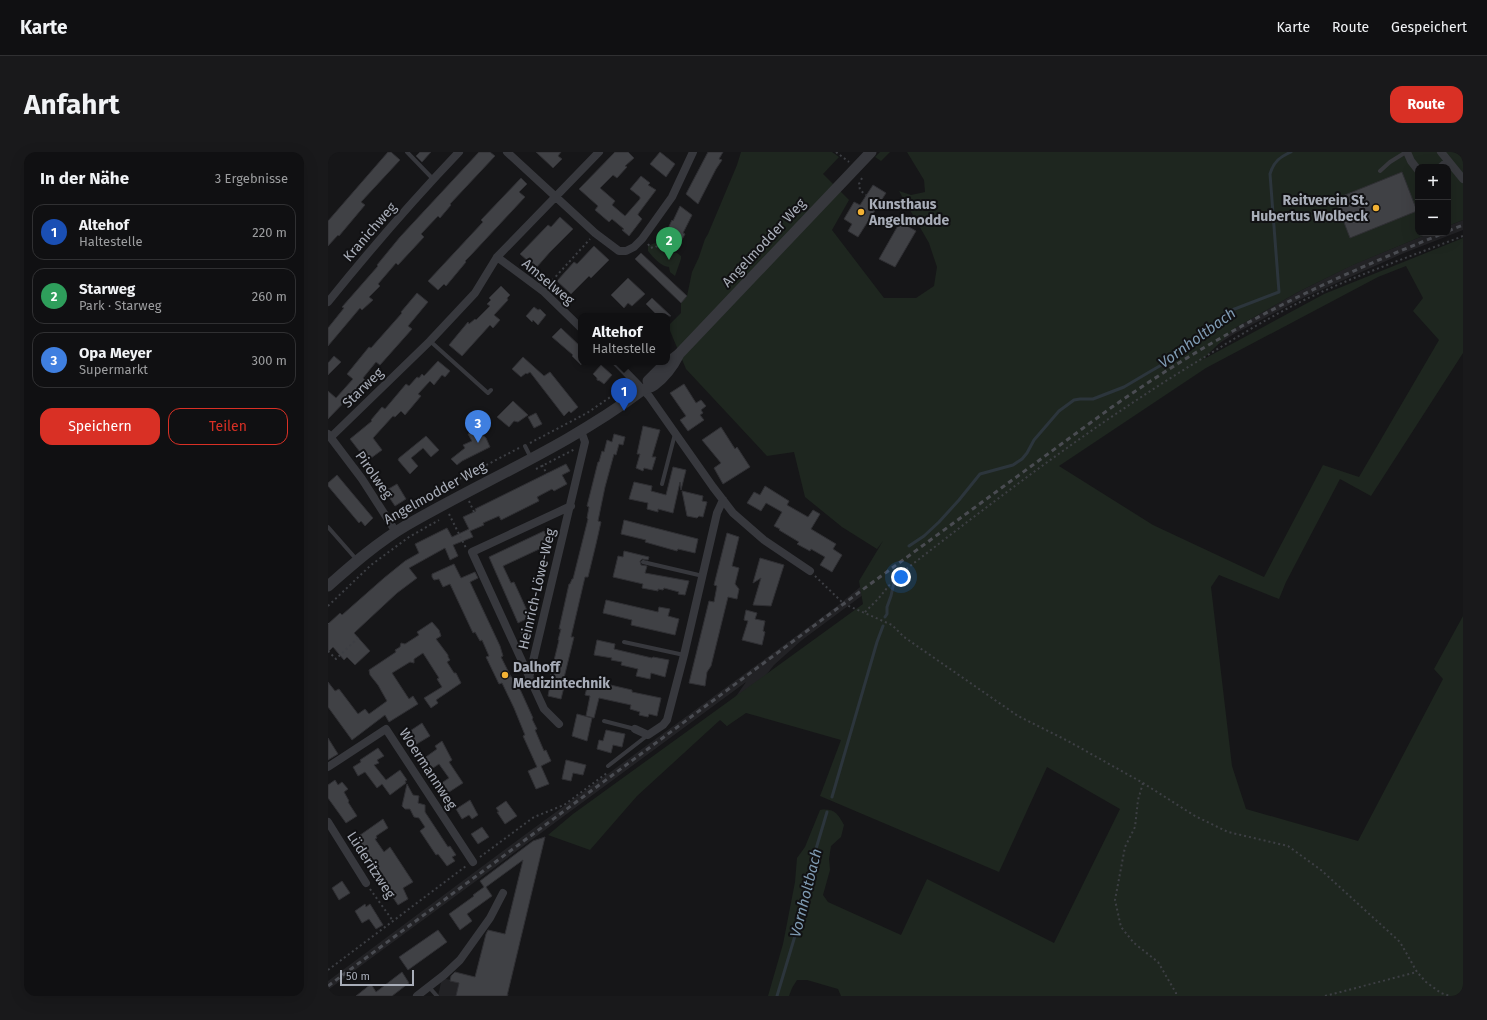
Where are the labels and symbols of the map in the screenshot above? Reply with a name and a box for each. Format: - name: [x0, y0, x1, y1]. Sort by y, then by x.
- place label: Reitverein St. Hubertus Wolbeck: [1251, 192, 1368, 225]
- street label: Angelmodder Weg: [719, 195, 810, 291]
- place label: Kunsthaus Angelmodde: [868, 196, 949, 229]
- street label: Kranichweg: [340, 198, 401, 265]
- marker: Reitverein St. Hubertus Wolbeck: [1371, 203, 1381, 213]
- marker: Kunsthaus Angelmodde: [856, 207, 866, 217]
- pin: 2: [656, 227, 682, 260]
- street label: Amselweg: [518, 255, 578, 309]
- water label: Vornholtbach: [1155, 304, 1239, 372]
- street label: Starweg: [339, 364, 388, 412]
- pin: 1: [611, 378, 637, 411]
- pin: 3: [465, 410, 491, 443]
- street label: Pirolweg: [351, 448, 397, 503]
- street label: Angelmodder Weg: [381, 457, 490, 528]
- street label: Heinrich-Löwe-Weg: [515, 526, 559, 651]
- your location: [891, 567, 911, 587]
- place label: Dalhoff Medizintechnik: [513, 659, 610, 692]
- marker: Dalhoff Medizintechnik: [500, 670, 510, 680]
- street label: Woermannweg: [395, 725, 461, 813]
- street label: Lüderitzweg: [343, 828, 399, 902]
- water label: Vornholtbach: [786, 847, 826, 939]
- scale bar: [340, 968, 414, 987]

